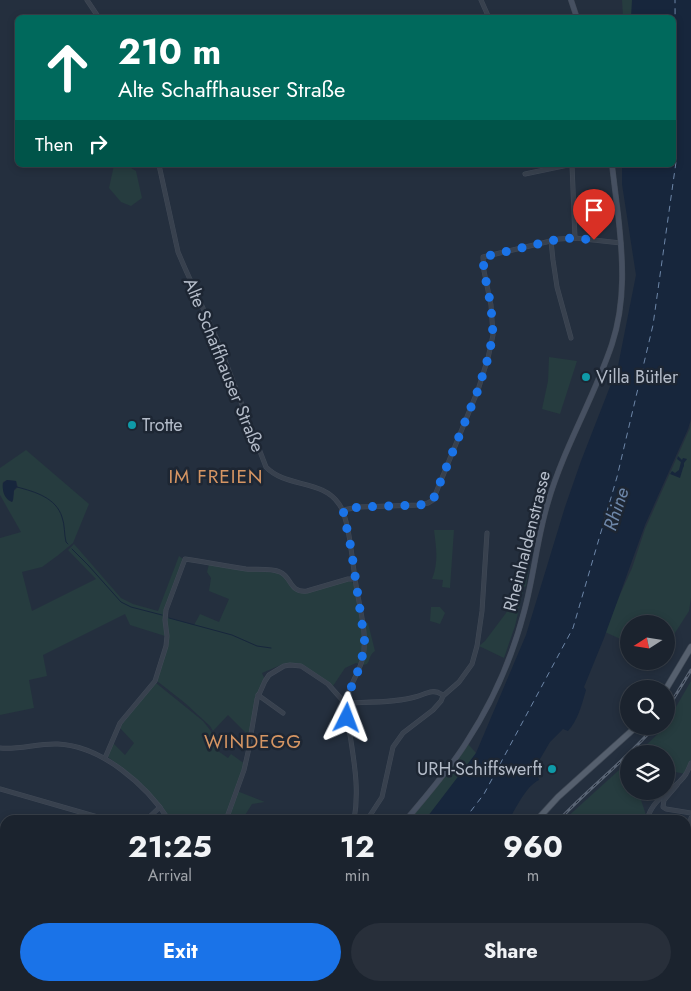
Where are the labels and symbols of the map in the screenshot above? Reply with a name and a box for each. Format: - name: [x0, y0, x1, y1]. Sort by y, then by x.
- pin: [573, 189, 615, 240]
- street label: Alte Schaffhauser Straße: [177, 274, 271, 456]
- place label: Villa Bütler: [596, 364, 679, 390]
- marker: Villa Bütler: [580, 371, 592, 383]
- place label: Trotte: [142, 412, 183, 438]
- marker: Trotte: [126, 419, 138, 431]
- district label: IM FREIEN: [168, 463, 264, 490]
- street label: Rheinhaldenstrasse: [497, 468, 557, 614]
- water label: Rhine: [596, 483, 636, 534]
- north arrow: [620, 615, 675, 670]
- position arrow: [320, 691, 372, 743]
- district label: WINDEGG: [204, 728, 302, 755]
- place label: URH-Schiffswerft: [417, 756, 543, 782]
- marker: URH-Schiffswerft: [546, 763, 558, 775]

